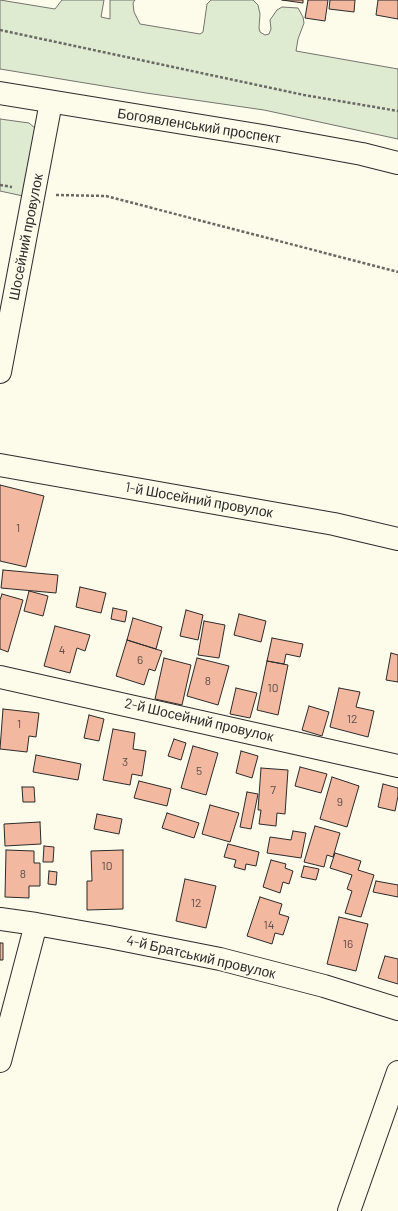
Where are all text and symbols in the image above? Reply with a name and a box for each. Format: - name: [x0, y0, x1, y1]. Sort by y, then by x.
- street label: Богоявленський проспект: [116, 105, 282, 147]
- street label: Шосейний провулок: [5, 172, 47, 302]
- street label: 1-й Шосейний провулок: [124, 479, 274, 521]
- house number: 1: [16, 521, 20, 535]
- house number: 4: [59, 643, 65, 657]
- house number: 6: [137, 653, 143, 667]
- house number: 8: [205, 674, 211, 688]
- house number: 10: [268, 681, 278, 695]
- street label: 2-й Шосейний провулок: [123, 695, 275, 745]
- house number: 12: [347, 712, 357, 726]
- house number: 1: [17, 717, 21, 731]
- house number: 3: [122, 755, 128, 769]
- house number: 5: [196, 764, 202, 778]
- house number: 7: [270, 783, 276, 797]
- house number: 9: [337, 795, 343, 809]
- house number: 10: [102, 859, 112, 873]
- house number: 8: [20, 867, 26, 881]
- house number: 12: [191, 896, 201, 910]
- house number: 14: [264, 918, 274, 932]
- street label: 4-й Братський провулок: [125, 932, 277, 982]
- house number: 16: [343, 937, 353, 951]

